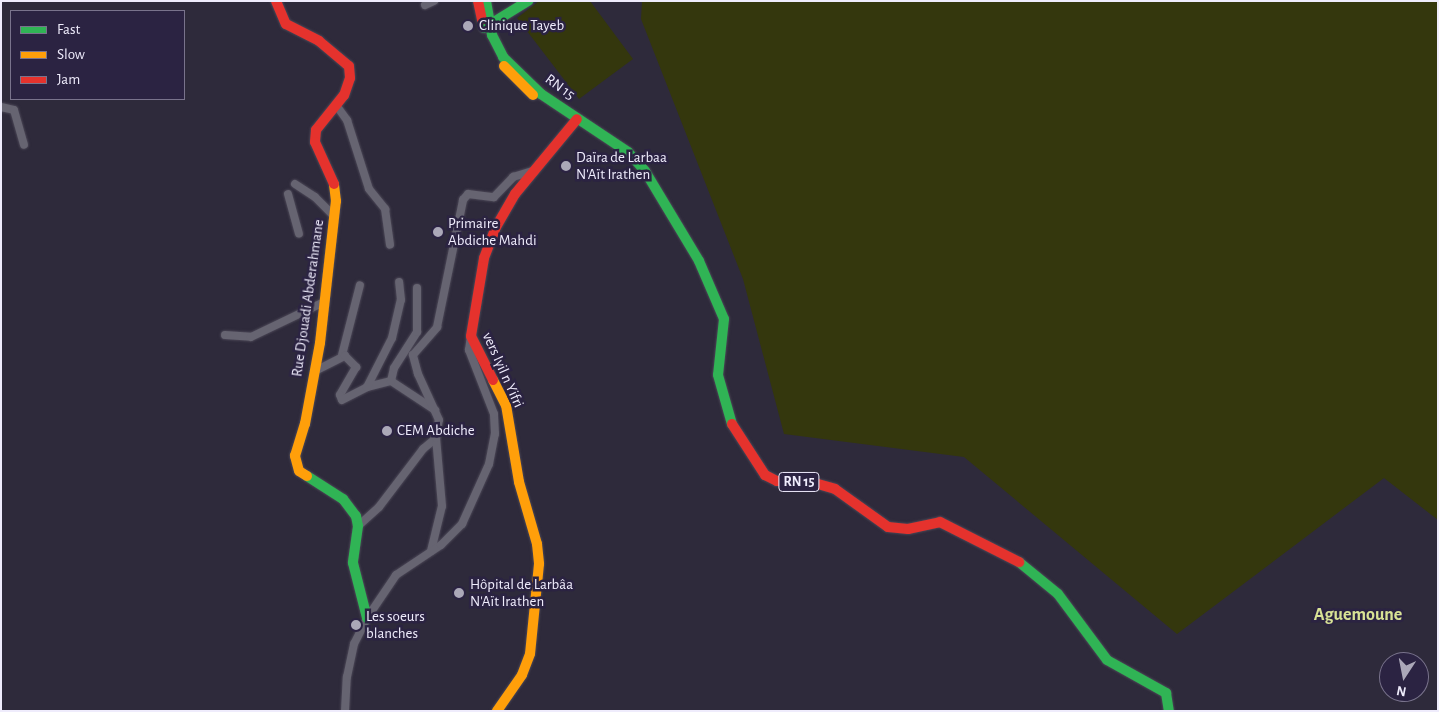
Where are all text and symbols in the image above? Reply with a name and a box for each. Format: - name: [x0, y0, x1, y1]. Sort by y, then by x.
- legend: [10, 10, 185, 100]
- place label: Clinique Tayeb: [479, 17, 564, 35]
- marker: Clinique Tayeb: [461, 19, 475, 33]
- text: Fast: [57, 22, 80, 37]
- text: Slow: [57, 47, 85, 62]
- street label: RN 15: [542, 70, 578, 104]
- text: Jam: [57, 72, 80, 87]
- place label: Daïra de Larbaa N'Aït Irathen: [576, 148, 667, 183]
- marker: Daïra de Larbaa N'Aït Irathen: [560, 160, 572, 172]
- place label: Primaire Abdiche Mahdi: [448, 214, 537, 249]
- street label: Rue Djouadi Abderahmane: [288, 218, 328, 378]
- marker: Primaire Abdiche Mahdi: [432, 226, 444, 238]
- street label: vers Iγil n Yifri: [478, 329, 528, 411]
- place label: CEM Abdiche: [397, 422, 475, 440]
- marker: CEM Abdiche: [381, 425, 393, 437]
- road number: RN 15: [778, 471, 820, 494]
- place label: Hôpital de Larbâa N'Aït Irathen: [470, 575, 573, 610]
- marker: Hôpital de Larbâa N'Aït Irathen: [452, 586, 466, 600]
- district label: Aguemoune: [1314, 604, 1402, 626]
- place label: Les soeurs blanches: [366, 607, 425, 642]
- marker: Les soeurs blanches: [350, 619, 362, 631]
- north arrow: [1379, 652, 1429, 702]
- text: N: [1395, 683, 1407, 699]

